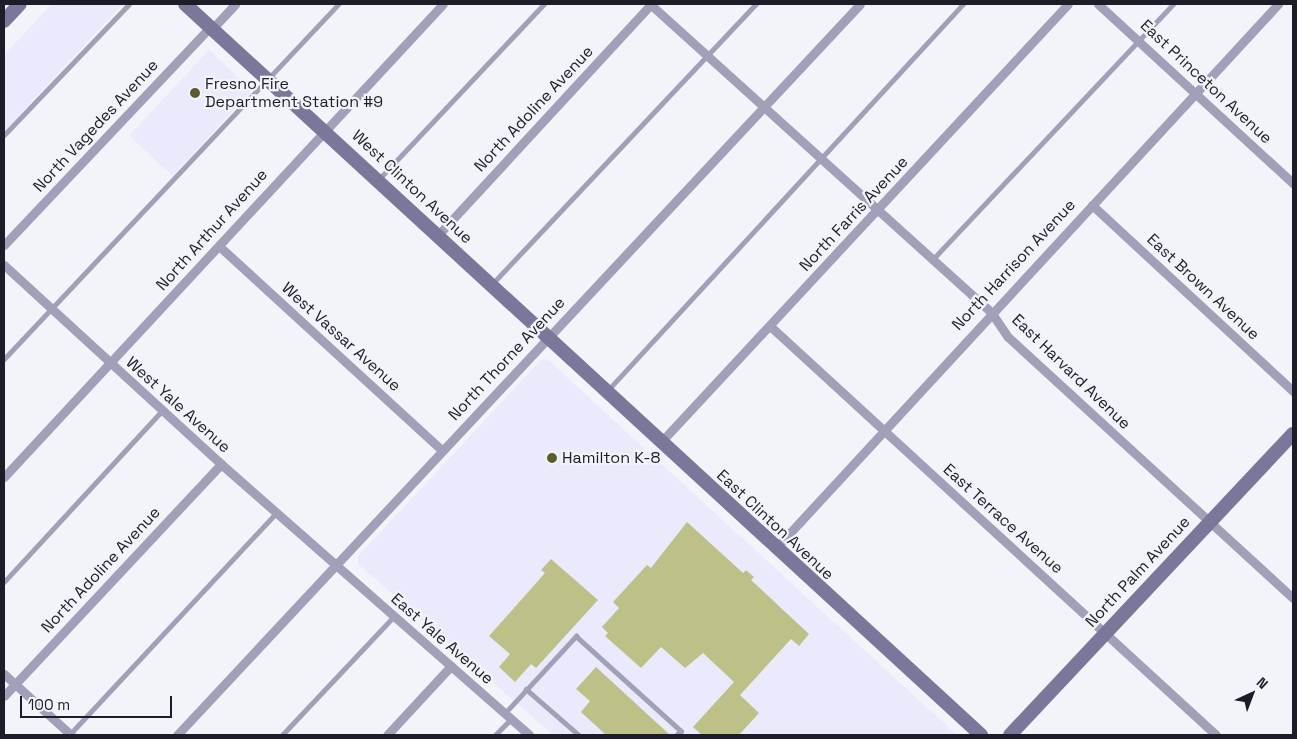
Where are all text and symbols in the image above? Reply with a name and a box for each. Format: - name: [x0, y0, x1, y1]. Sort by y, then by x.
- street label: East Princeton Avenue: [1136, 16, 1276, 148]
- street label: North Adoline Avenue: [470, 42, 598, 176]
- street label: North Vagedes Avenue: [29, 56, 163, 196]
- place label: Fresno Fire Department Station #9: [205, 74, 383, 112]
- marker: Fresno Fire Department Station #9: [189, 87, 201, 99]
- street label: West Clinton Avenue: [348, 126, 476, 248]
- street label: North Farris Avenue: [796, 152, 912, 276]
- street label: North Arthur Avenue: [152, 165, 272, 295]
- street label: North Harrison Avenue: [948, 195, 1080, 335]
- street label: East Brown Avenue: [1143, 230, 1263, 344]
- street label: West Vassar Avenue: [277, 278, 405, 396]
- street label: North Thorne Avenue: [444, 293, 570, 425]
- street label: East Harvard Avenue: [1008, 310, 1134, 434]
- street label: West Yale Avenue: [122, 353, 234, 457]
- place label: Hamilton K-8: [562, 448, 660, 468]
- marker: Hamilton K-8: [546, 452, 558, 464]
- street label: East Terrace Avenue: [939, 460, 1067, 578]
- street label: East Clinton Avenue: [713, 466, 837, 584]
- street label: North Adoline Avenue: [37, 503, 165, 637]
- street label: North Palm Avenue: [1082, 513, 1194, 631]
- street label: East Yale Avenue: [387, 589, 497, 689]
- north arrow: [1227, 669, 1277, 719]
- text: N: [1253, 673, 1272, 693]
- scale bar: [22, 686, 175, 718]
- text: 100 m: [28, 695, 70, 714]

